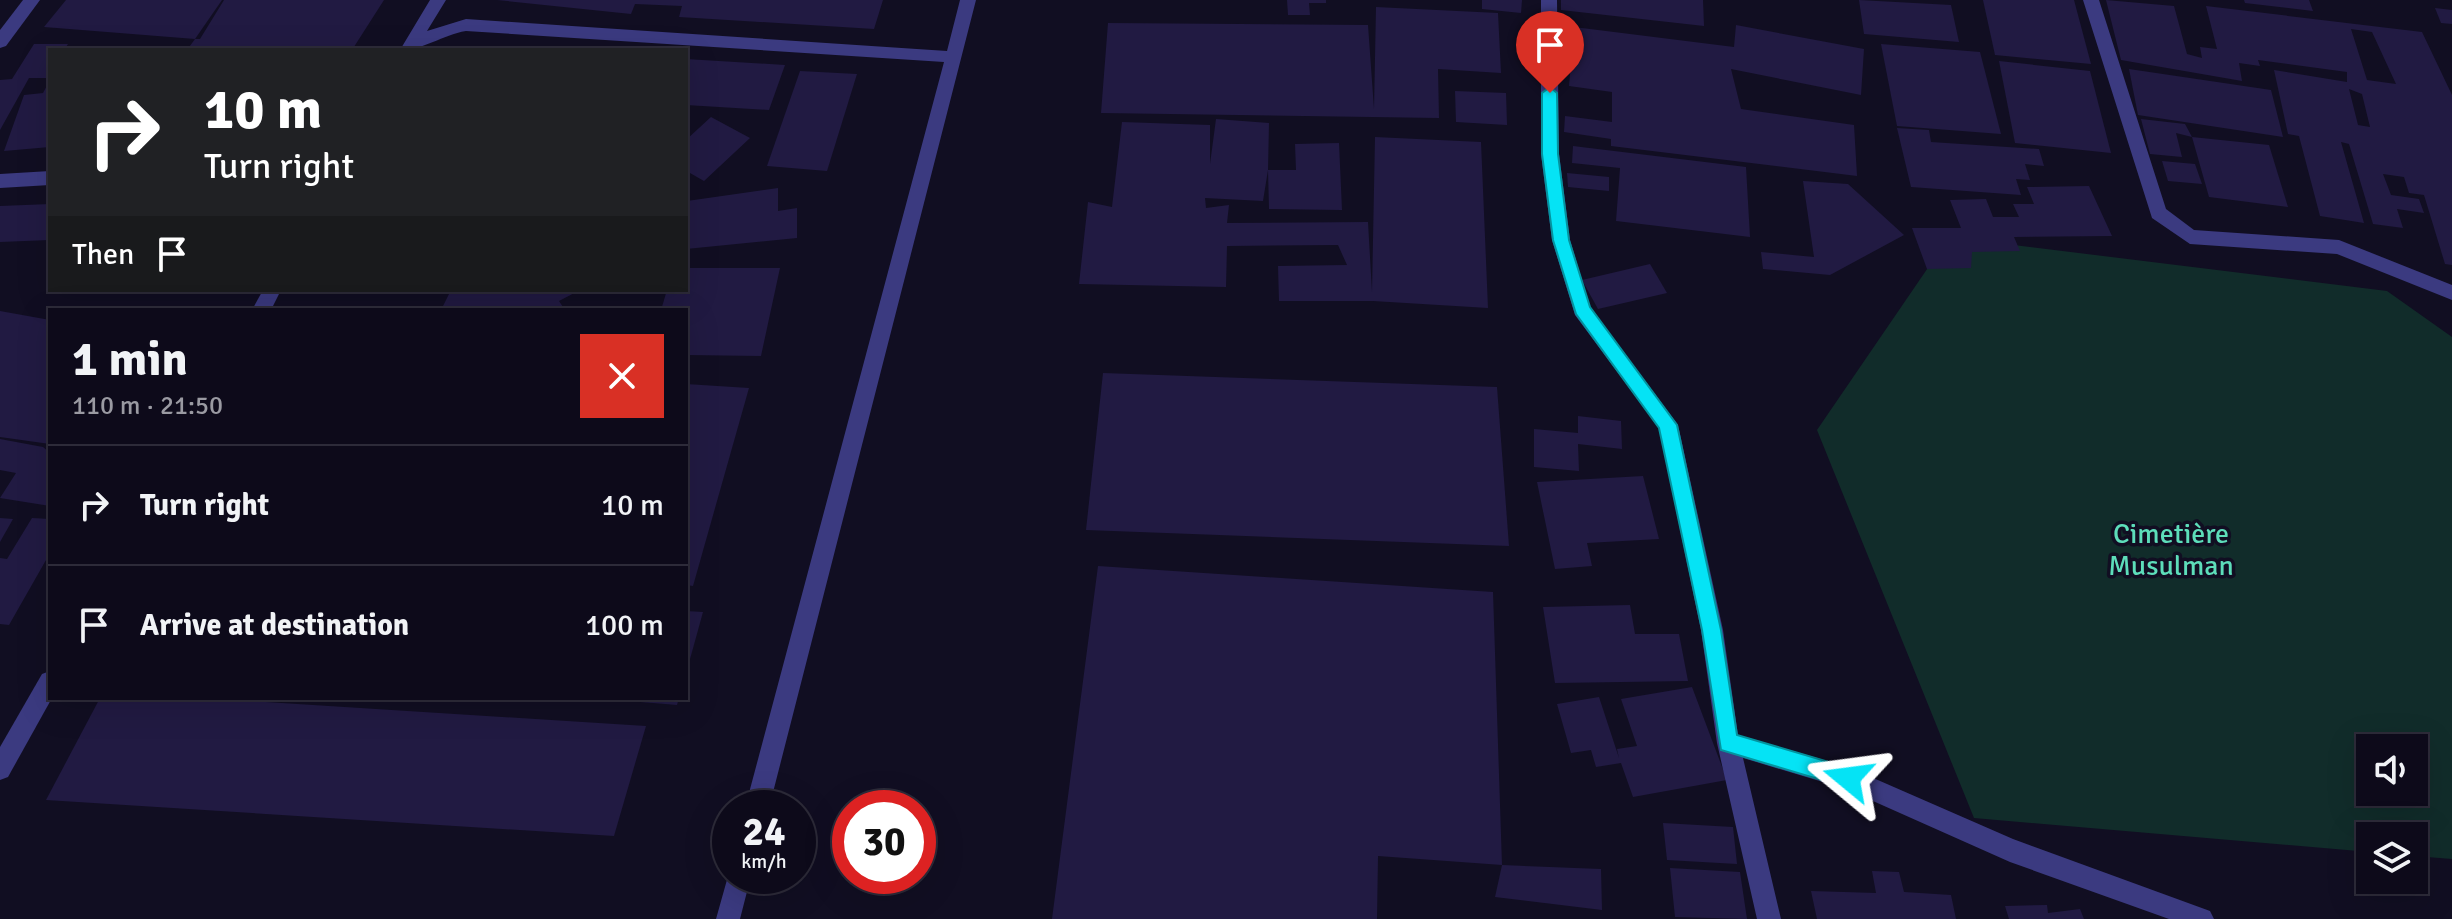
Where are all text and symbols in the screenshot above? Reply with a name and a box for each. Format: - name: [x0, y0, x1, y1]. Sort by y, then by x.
- pin: [1516, 11, 1584, 93]
- icon: arrive: [1528, 23, 1572, 67]
- text: 10 m: [204, 75, 322, 144]
- icon: right: [72, 80, 176, 184]
- text: Turn right: [204, 144, 354, 189]
- icon: arrive: [150, 232, 194, 276]
- text: Then: [72, 236, 134, 273]
- text: 1 min: [72, 330, 188, 389]
- button: close: [580, 334, 664, 418]
- text: 110 m · 21:50: [72, 390, 223, 422]
- icon: right: [72, 483, 116, 527]
- text: Turn right: [140, 487, 269, 524]
- text: 10 m: [601, 487, 664, 524]
- park label: Cimetière Musulman: [2108, 517, 2234, 583]
- icon: arrive: [72, 603, 116, 647]
- text: Arrive at destination: [140, 607, 409, 644]
- text: 100 m: [585, 607, 664, 644]
- map controls: [2356, 734, 2428, 894]
- button: sound: [2356, 734, 2428, 806]
- position arrow: [1806, 736, 1890, 820]
- speed limit sign: 30: [832, 790, 936, 894]
- text: 24: [742, 807, 786, 857]
- button: layers: [2356, 822, 2428, 894]
- text: km/h: [741, 849, 787, 874]

